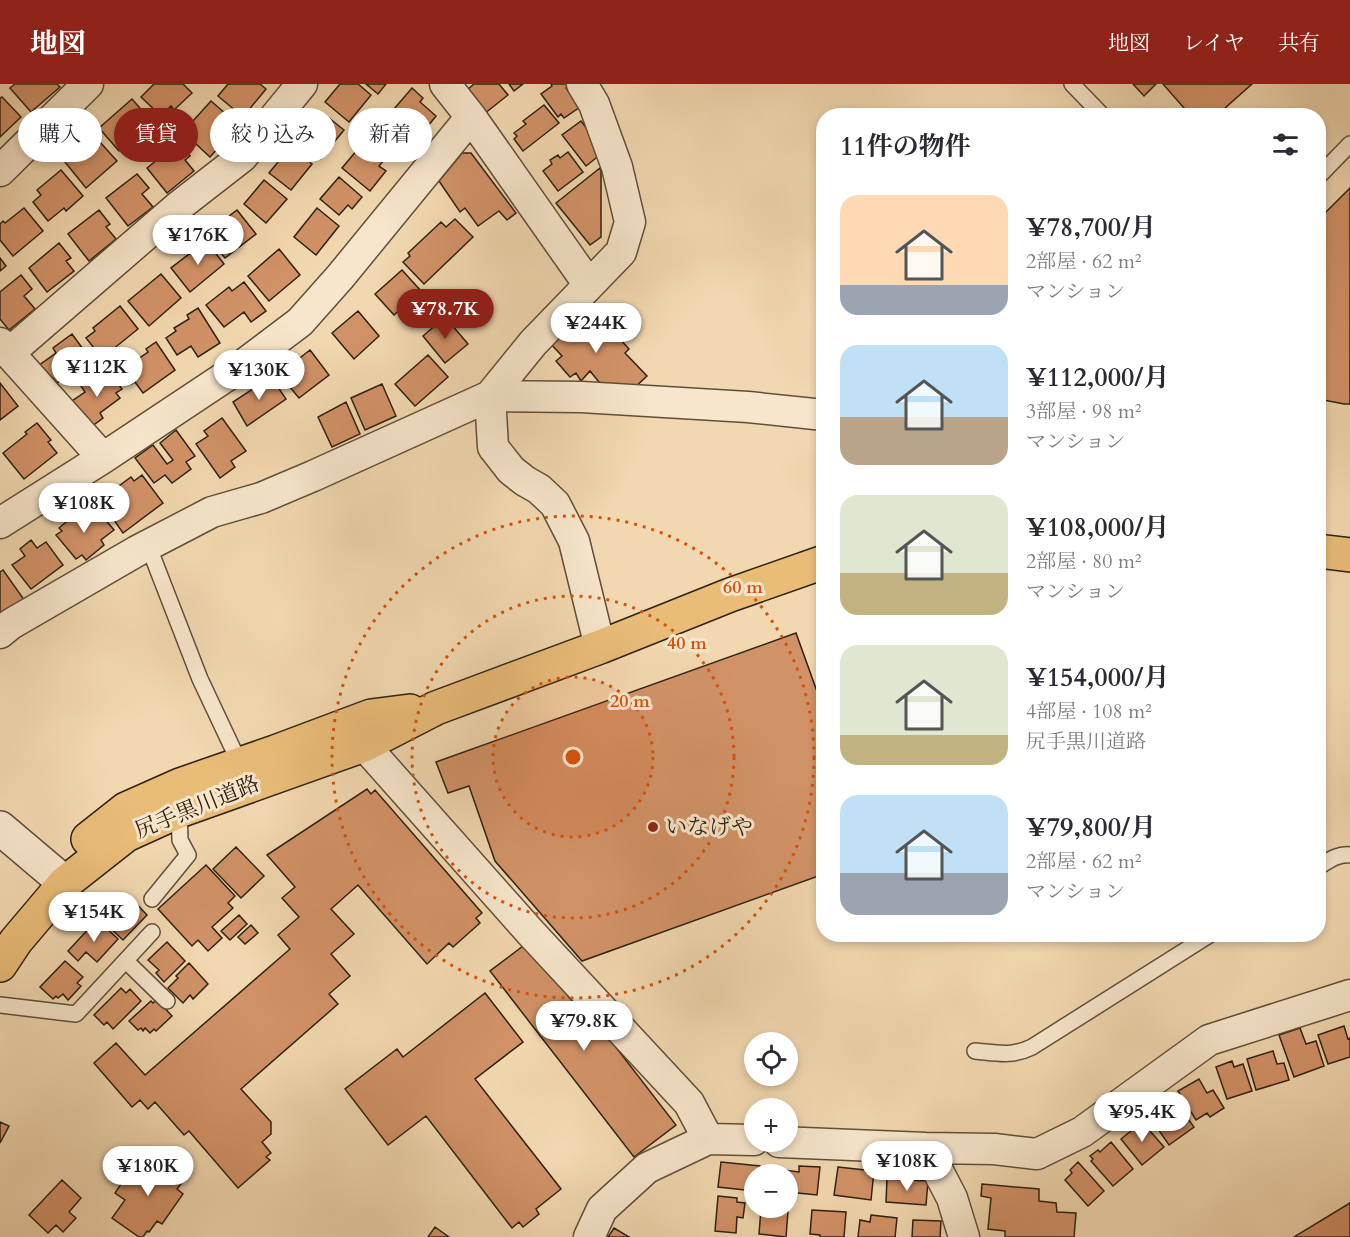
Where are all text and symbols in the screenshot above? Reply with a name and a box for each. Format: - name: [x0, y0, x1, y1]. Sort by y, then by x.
- text: 地図: [30, 25, 86, 63]
- text: 地図: [1108, 29, 1150, 58]
- text: レイヤ: [1183, 29, 1245, 58]
- text: 共有: [1278, 29, 1320, 58]
- chip: 購入: [18, 108, 102, 162]
- chip: 賃貸: [114, 108, 198, 162]
- chip: 絞り込み: [210, 108, 336, 162]
- chip: 新着: [348, 108, 432, 162]
- icon: filters: [1269, 128, 1302, 161]
- text: 11件の物件: [840, 129, 971, 164]
- text: ¥78,700/月: [1026, 210, 1156, 245]
- pin: ¥176K: [156, 215, 240, 266]
- icon: home: [888, 219, 960, 291]
- text: ¥176K: [167, 221, 229, 248]
- text: 2部屋 · 62 m²: [1026, 248, 1142, 275]
- text: マンション: [1026, 278, 1125, 305]
- pin: ¥78.7K: [396, 289, 494, 340]
- text: ¥78.7K: [411, 295, 479, 322]
- pin: ¥244K: [554, 303, 638, 354]
- text: ¥244K: [565, 309, 627, 336]
- pin: ¥112K: [55, 347, 139, 398]
- pin: ¥130K: [217, 350, 301, 401]
- text: ¥112K: [66, 353, 128, 380]
- text: ¥130K: [228, 356, 290, 383]
- text: ¥112,000/月: [1026, 360, 1169, 395]
- icon: home: [888, 369, 960, 441]
- text: 3部屋 · 98 m²: [1026, 398, 1142, 425]
- text: マンション: [1026, 428, 1125, 455]
- pin: ¥108K: [42, 483, 126, 534]
- text: ¥108K: [53, 489, 115, 516]
- text: ¥108,000/月: [1026, 510, 1169, 545]
- icon: home: [888, 519, 960, 591]
- text: 2部屋 · 80 m²: [1026, 548, 1142, 575]
- text: 60 m: [723, 575, 763, 600]
- text: マンション: [1026, 578, 1125, 605]
- text: 40 m: [667, 631, 707, 656]
- text: ¥154,000/月: [1026, 660, 1169, 695]
- icon: home: [888, 669, 960, 741]
- text: 20 m: [610, 689, 650, 714]
- text: 4部屋 · 108 m²: [1026, 698, 1152, 725]
- text: 尻手黒川道路: [1026, 728, 1146, 755]
- centre of rings: [563, 747, 583, 767]
- street label: 尻手黒川道路: [130, 768, 264, 846]
- text: ¥79,800/月: [1026, 810, 1156, 845]
- place label: いなげや: [665, 812, 753, 842]
- icon: home: [888, 819, 960, 891]
- marker: いなげや: [646, 820, 660, 834]
- text: 2部屋 · 62 m²: [1026, 848, 1142, 875]
- text: マンション: [1026, 878, 1125, 905]
- pin: ¥154K: [52, 892, 136, 943]
- text: ¥154K: [63, 898, 125, 925]
- pin: ¥79.8K: [535, 1001, 633, 1052]
- text: ¥79.8K: [550, 1007, 618, 1034]
- map controls: [744, 1032, 798, 1218]
- button: locate: [744, 1032, 798, 1086]
- pin: ¥95.4K: [1093, 1092, 1191, 1143]
- button: +: [744, 1098, 798, 1152]
- text: ¥95.4K: [1108, 1098, 1176, 1125]
- pin: ¥108K: [865, 1141, 949, 1192]
- pin: ¥180K: [106, 1146, 190, 1197]
- text: ¥108K: [876, 1147, 938, 1174]
- text: ¥180K: [117, 1152, 179, 1179]
- button: −: [744, 1164, 798, 1218]

